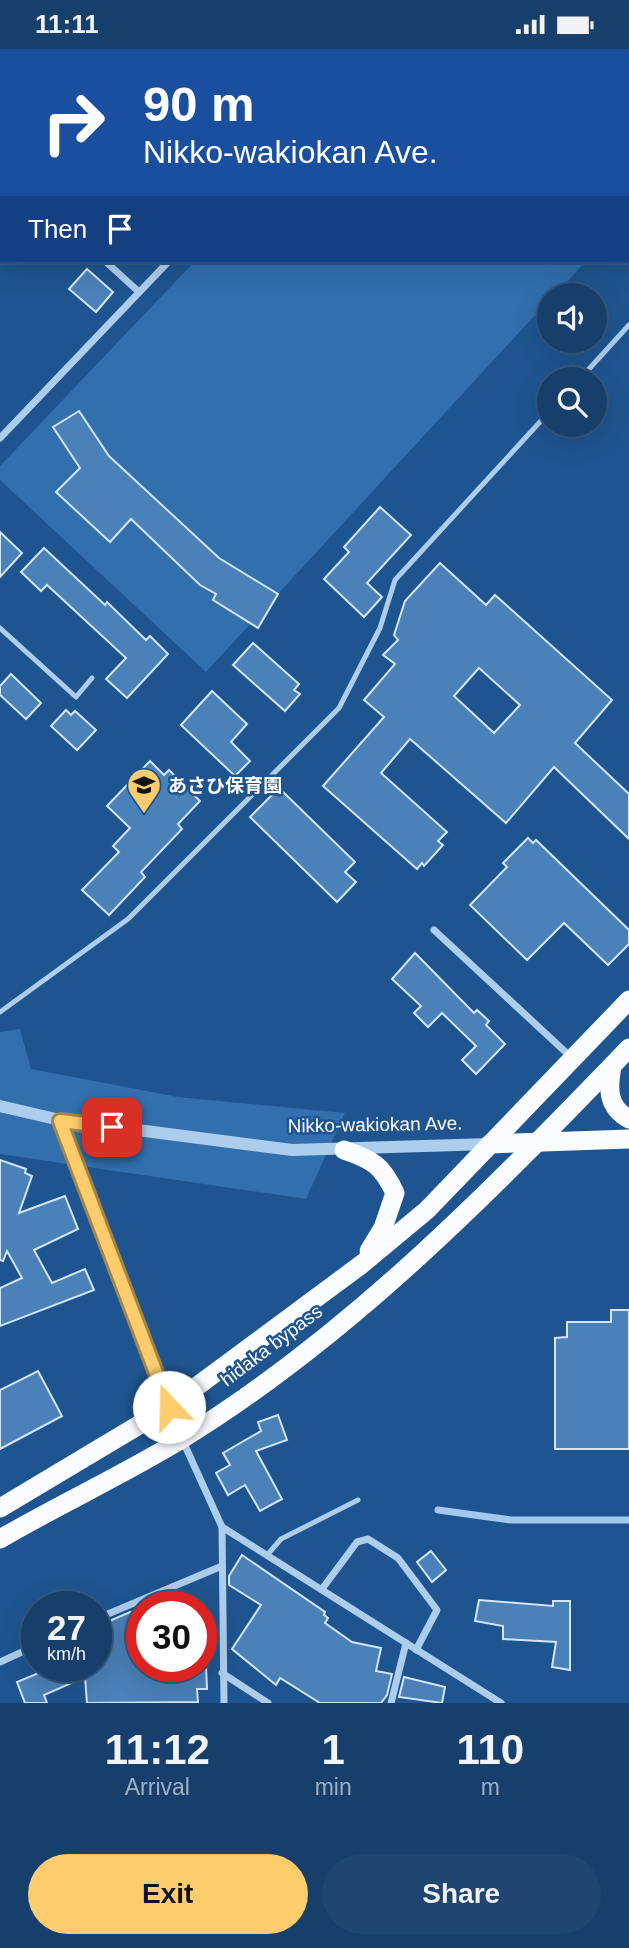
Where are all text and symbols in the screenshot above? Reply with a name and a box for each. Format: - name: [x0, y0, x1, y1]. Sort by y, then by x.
- text: 11:11: [35, 9, 99, 39]
- icon: right: [28, 77, 119, 168]
- text: 90 m: [143, 77, 255, 131]
- text: Nikko-wakiokan Ave.: [143, 134, 438, 170]
- icon: arrive: [101, 210, 139, 248]
- text: Then: [28, 214, 87, 244]
- map controls: [537, 283, 607, 437]
- button: sound: [537, 283, 607, 353]
- button: search: [537, 367, 607, 437]
- school or university icon: あさひ保育園: [125, 766, 163, 815]
- place label: あさひ保育園: [168, 775, 282, 796]
- pin: [82, 1097, 142, 1157]
- icon: arrive: [93, 1108, 131, 1146]
- street label: Nikko-wakiokan Ave.: [287, 1112, 463, 1137]
- street label: hidaka bypass: [216, 1300, 326, 1390]
- position arrow: [132, 1370, 206, 1444]
- speed limit sign: 30: [126, 1591, 217, 1682]
- text: 27: [47, 1608, 86, 1647]
- text: km/h: [47, 1644, 86, 1664]
- text: 11:12: [105, 1726, 210, 1773]
- text: 1: [321, 1726, 345, 1773]
- text: 110: [456, 1726, 524, 1773]
- text: Arrival: [125, 1774, 190, 1800]
- text: min: [315, 1774, 352, 1800]
- text: m: [481, 1774, 500, 1800]
- button: Exit: [28, 1854, 308, 1934]
- button: Share: [322, 1854, 601, 1934]

